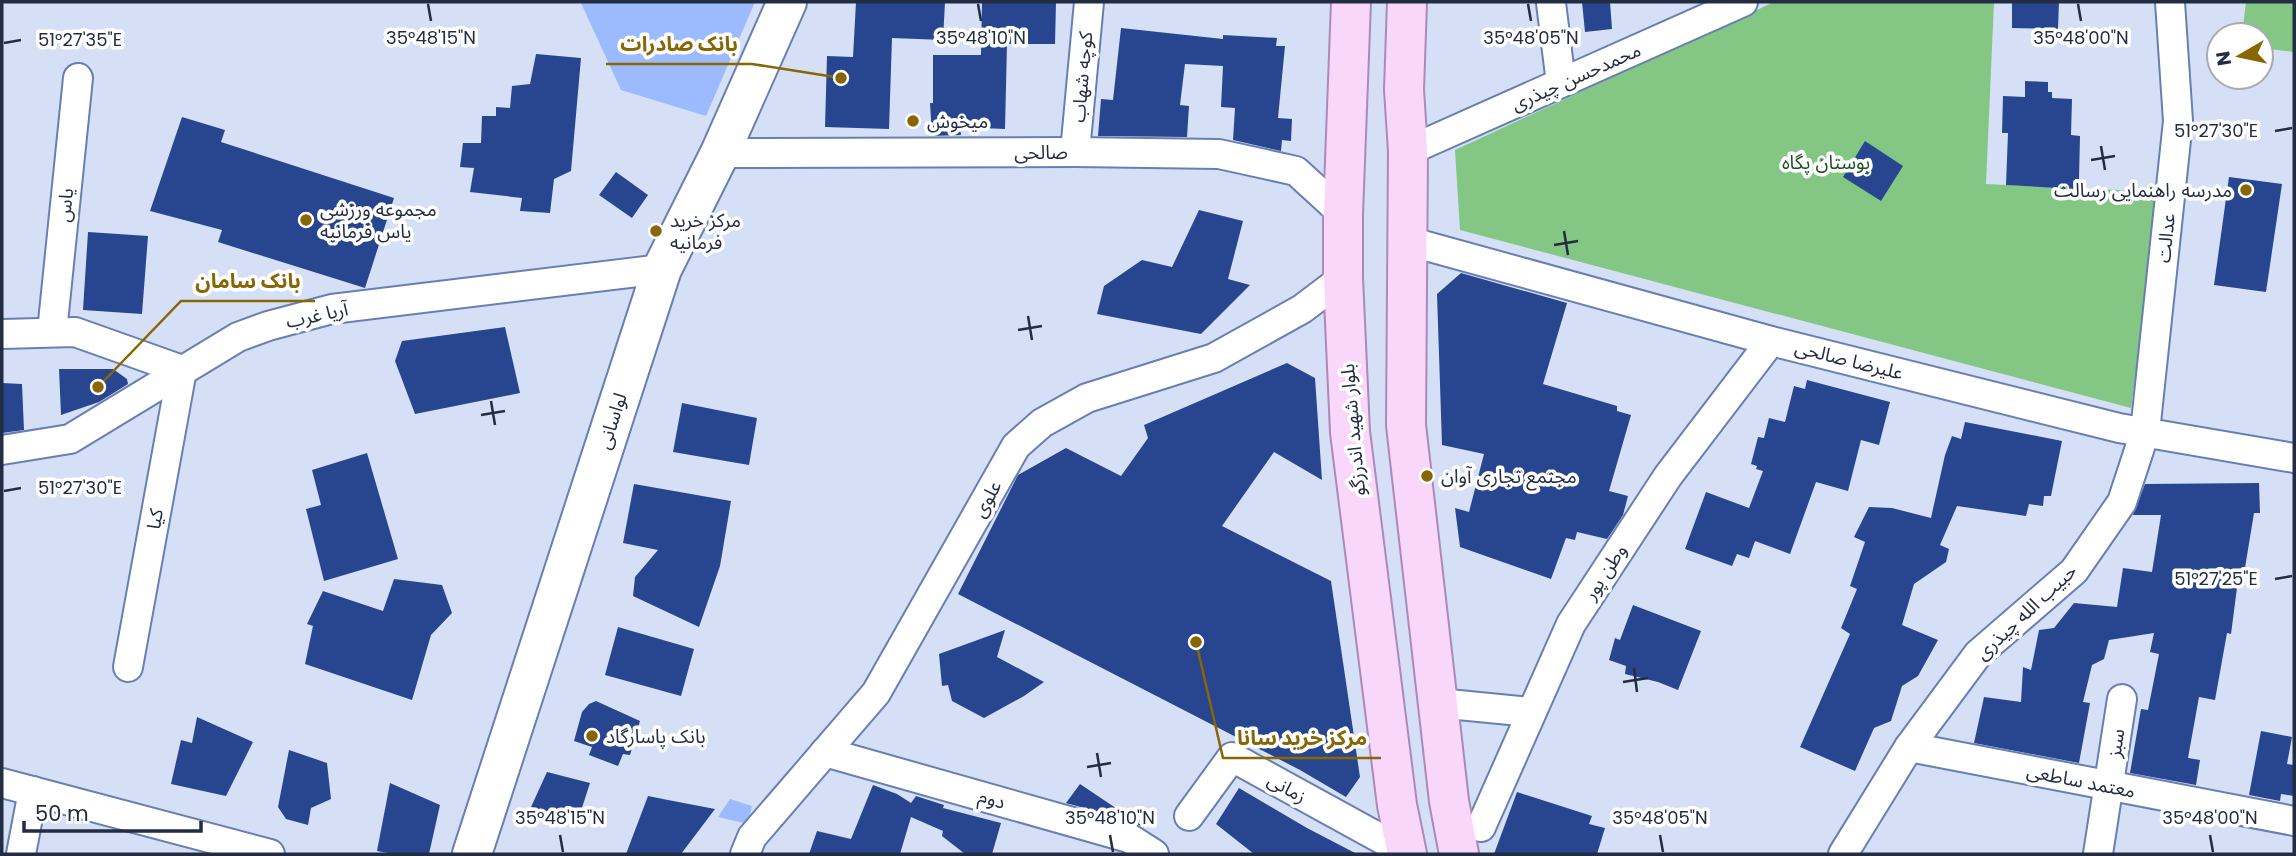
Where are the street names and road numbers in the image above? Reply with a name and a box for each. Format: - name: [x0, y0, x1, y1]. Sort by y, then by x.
- street label: کوچه شهاب: [1065, 29, 1100, 124]
- street label: محمدحسن چیذری: [1507, 36, 1645, 118]
- street label: صالحی: [1014, 139, 1068, 166]
- street label: یاس: [50, 187, 80, 223]
- street label: عدالت: [2150, 212, 2182, 264]
- street label: آریا غرب: [283, 295, 352, 335]
- street label: علیرضا صالحی: [1792, 334, 1906, 386]
- street label: بلوار شهید اندرزگو: [1334, 363, 1372, 497]
- street label: لواسانی: [590, 389, 634, 453]
- street label: علوی: [966, 476, 1008, 522]
- street label: کیا: [140, 505, 170, 531]
- street label: وطن پور: [1576, 539, 1633, 606]
- street label: حبیب الله چیذری: [1969, 558, 2083, 666]
- street label: سبز: [2100, 727, 2132, 760]
- street label: معتمد ساطعی: [2024, 757, 2138, 805]
- street label: زمانی: [1263, 766, 1311, 810]
- street label: دوم: [975, 782, 1009, 817]

